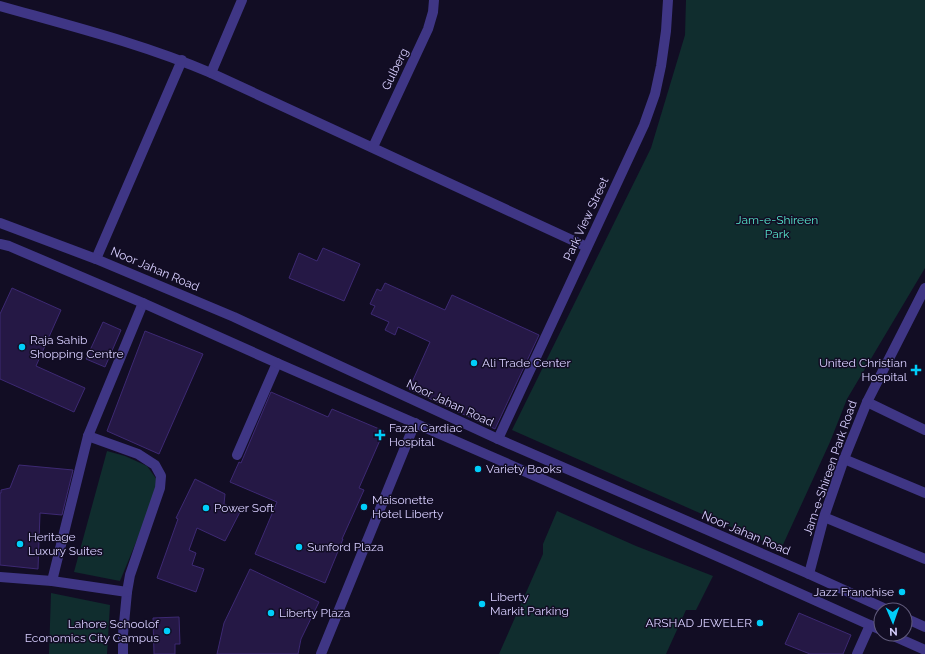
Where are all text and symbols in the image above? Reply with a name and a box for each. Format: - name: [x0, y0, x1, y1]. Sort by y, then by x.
- street label: Gulberg: [379, 46, 411, 92]
- street label: Park View Street: [561, 175, 611, 263]
- park label: Jam-e-Shireen Park: [736, 213, 818, 241]
- street label: Noor Jahan Road: [109, 244, 201, 294]
- place label: Raja Sahib Shopping Centre: [30, 333, 124, 361]
- marker: Raja Sahib Shopping Centre: [17, 342, 27, 352]
- place label: Ali Trade Center: [482, 356, 571, 370]
- place label: United Christian Hospital: [819, 356, 908, 384]
- marker: Ali Trade Center: [469, 358, 479, 368]
- marker: United Christian Hospital: [910, 364, 922, 376]
- street label: Noor Jahan Road: [404, 377, 496, 429]
- street label: Jam-e-Shireen Park Road: [800, 399, 860, 537]
- place label: Fazal Cardiac Hospital: [389, 421, 463, 449]
- marker: Fazal Cardiac Hospital: [374, 429, 386, 441]
- place label: Variety Books: [486, 462, 562, 476]
- marker: Variety Books: [473, 464, 483, 474]
- place label: Maisonette Hotel Liberty: [372, 493, 444, 521]
- place label: Power Soft: [214, 501, 274, 515]
- marker: Maisonette Hotel Liberty: [359, 502, 369, 512]
- marker: Power Soft: [201, 503, 211, 513]
- street label: Noor Jahan Road: [700, 508, 792, 558]
- place label: Heritage Luxury Suites: [28, 530, 103, 558]
- marker: Heritage Luxury Suites: [15, 539, 25, 549]
- place label: Sunford Plaza: [307, 540, 384, 554]
- marker: Sunford Plaza: [294, 542, 304, 552]
- place label: Jazz Franchise: [814, 585, 894, 599]
- marker: Jazz Franchise: [897, 587, 907, 597]
- place label: Liberty Markit Parking: [490, 590, 569, 618]
- marker: Liberty Markit Parking: [477, 599, 487, 609]
- north arrow: [873, 602, 913, 642]
- place label: Liberty Plaza: [279, 606, 350, 620]
- marker: Liberty Plaza: [266, 608, 276, 618]
- place label: ARSHAD JEWELER: [645, 616, 752, 630]
- place label: Lahore Schoolof Economics City Campus: [25, 617, 160, 645]
- marker: ARSHAD JEWELER: [755, 618, 765, 628]
- text: N: [889, 625, 898, 638]
- marker: Lahore Schoolof Economics City Campus: [162, 626, 172, 636]

